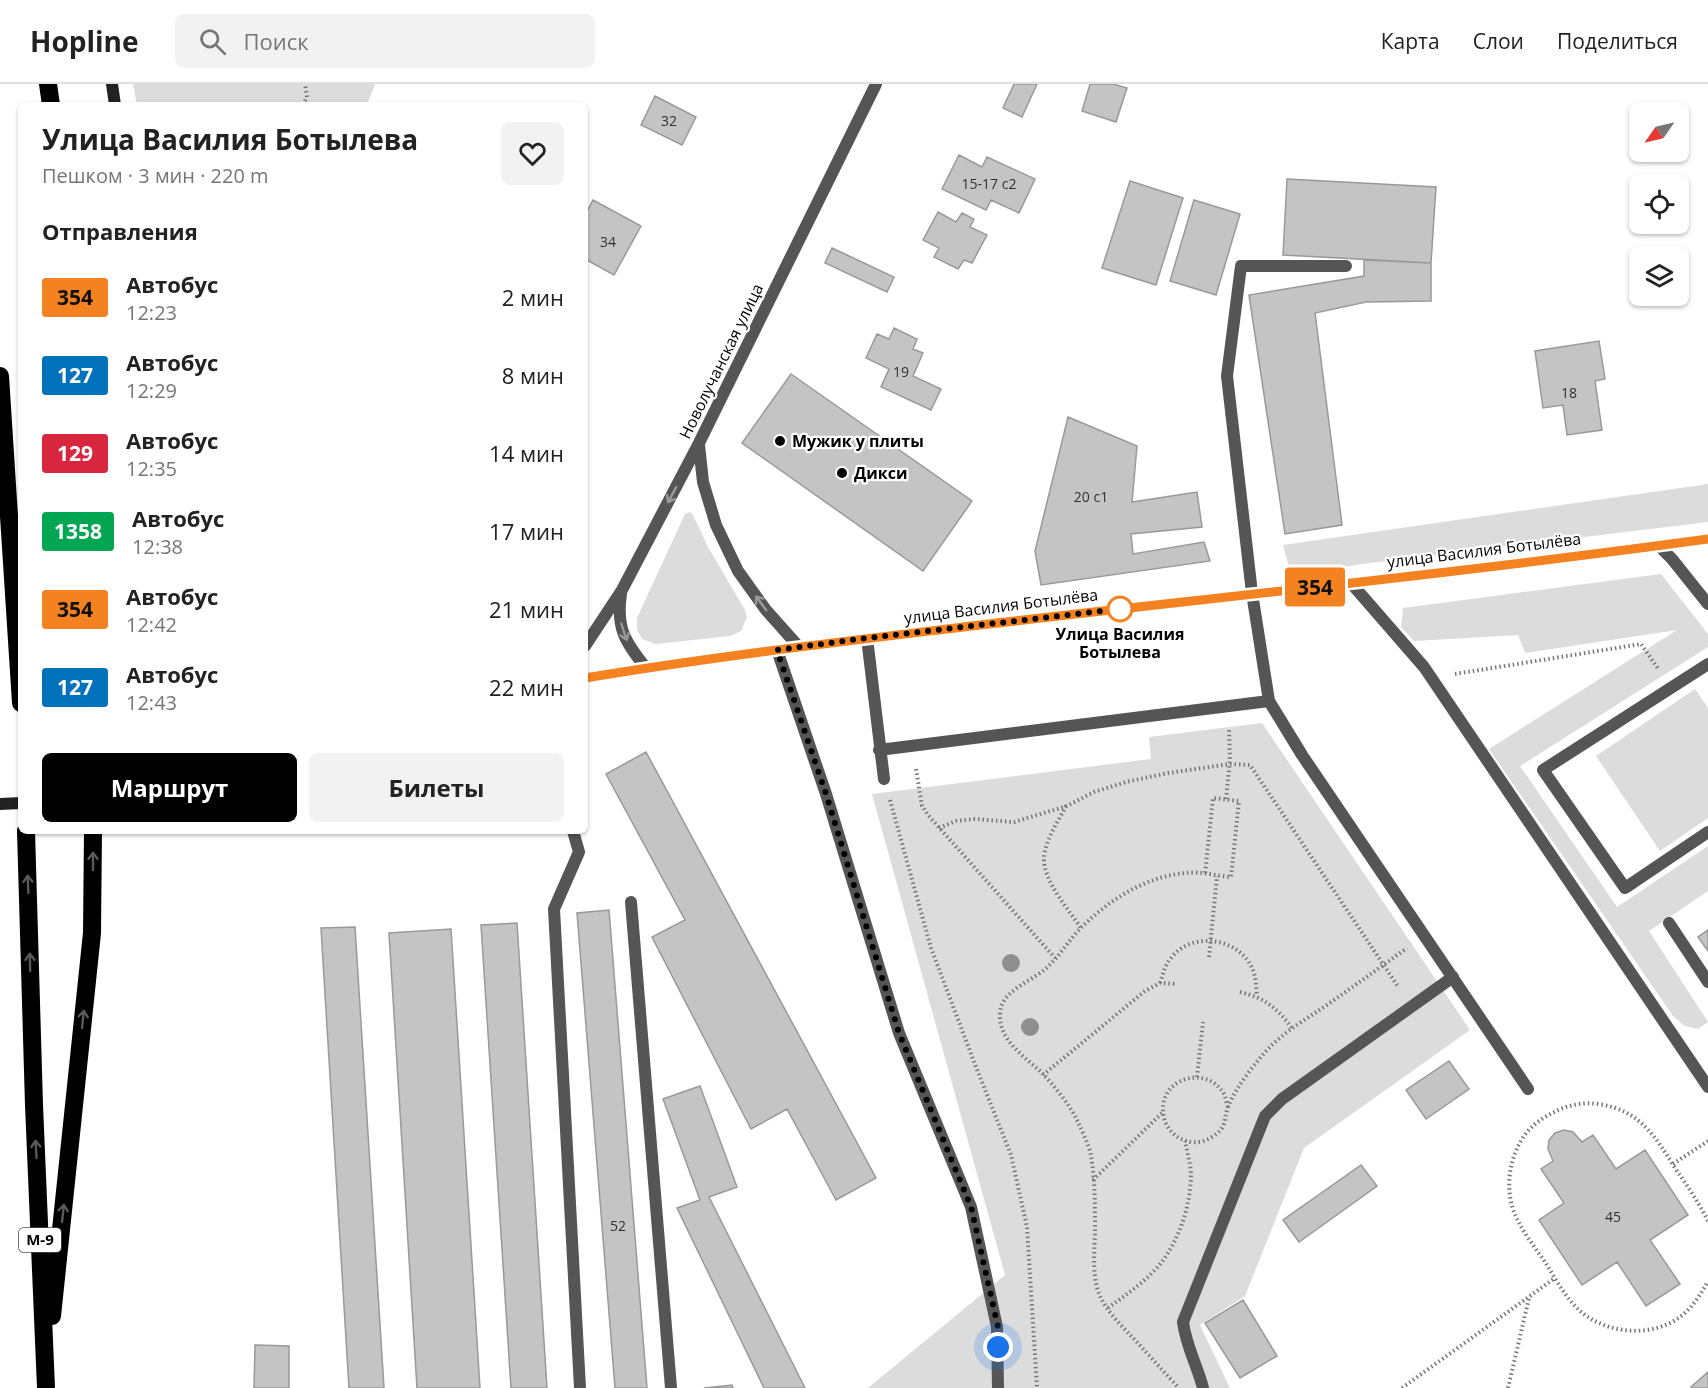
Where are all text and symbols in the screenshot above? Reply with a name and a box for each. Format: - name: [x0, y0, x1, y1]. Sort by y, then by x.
- search box: [175, 14, 595, 68]
- text: Hopline: [30, 22, 139, 60]
- icon: search: [196, 25, 229, 58]
- text: Поиск: [244, 26, 309, 56]
- text: Карта: [1381, 27, 1440, 55]
- text: Слои: [1473, 27, 1524, 55]
- text: Поделиться: [1557, 27, 1678, 55]
- north arrow: [1629, 102, 1689, 162]
- map controls: [1629, 102, 1689, 306]
- house number: 32: [661, 111, 677, 130]
- text: Улица Василия Ботылева: [42, 120, 418, 158]
- button: heart: [501, 122, 564, 185]
- text: Пешком · 3 мин · 220 m: [42, 162, 269, 189]
- house number: 15-17 с2: [962, 174, 1016, 193]
- button: locate: [1629, 174, 1689, 234]
- text: Отправления: [42, 216, 198, 246]
- house number: 34: [600, 232, 616, 251]
- button: layers: [1629, 246, 1689, 306]
- text: Автобус: [126, 269, 218, 299]
- street label: Новолучанская улица: [674, 280, 768, 442]
- text: 2 мин: [502, 282, 564, 312]
- text: 354: [57, 283, 93, 311]
- text: 12:23: [126, 299, 177, 326]
- text: Автобус: [126, 347, 218, 377]
- text: 8 мин: [502, 360, 564, 390]
- text: 127: [57, 361, 93, 389]
- house number: 19: [893, 362, 909, 381]
- text: 12:29: [126, 377, 177, 404]
- house number: 18: [1561, 383, 1577, 402]
- text: Автобус: [126, 425, 218, 455]
- place label: Мужик у плиты: [792, 430, 924, 452]
- marker: Мужик у плиты: [773, 434, 787, 448]
- text: 14 мин: [489, 438, 564, 468]
- text: 129: [57, 439, 93, 467]
- text: 12:35: [126, 455, 177, 482]
- place label: Дикси: [854, 462, 907, 484]
- marker: Дикси: [835, 466, 849, 480]
- one-way arrow: [666, 486, 677, 504]
- house number: 20 с1: [1074, 487, 1108, 506]
- text: Автобус: [132, 503, 224, 533]
- text: 17 мин: [489, 516, 564, 546]
- text: 1358: [54, 517, 102, 545]
- street label: улица Василия Ботылёва: [1386, 527, 1582, 573]
- text: 12:38: [132, 533, 183, 560]
- line badge: 354: [1280, 568, 1350, 606]
- text: 354: [1297, 573, 1333, 601]
- text: Автобус: [126, 581, 218, 611]
- street label: улица Василия Ботылёва: [903, 583, 1099, 629]
- text: 21 мин: [489, 594, 564, 624]
- text: 354: [57, 595, 93, 623]
- one-way arrow: [755, 596, 767, 612]
- marker: Улица Василия Ботылева: [1107, 596, 1133, 622]
- text: 12:42: [126, 611, 177, 638]
- one-way arrow: [619, 622, 630, 641]
- place label: Улица Василия Ботылева: [1056, 623, 1184, 663]
- text: Автобус: [126, 659, 218, 689]
- text: 22 мин: [489, 672, 564, 702]
- text: 127: [57, 673, 93, 701]
- text: 12:43: [126, 689, 177, 716]
- button: Маршрут: [42, 753, 297, 822]
- button: Билеты: [309, 753, 564, 822]
- one-way arrow: [87, 852, 99, 872]
- one-way arrow: [22, 874, 33, 894]
- one-way arrow: [24, 953, 36, 973]
- one-way arrow: [78, 1010, 89, 1029]
- one-way arrow: [30, 1140, 41, 1160]
- one-way arrow: [58, 1204, 69, 1223]
- house number: 45: [1605, 1207, 1621, 1226]
- house number: 52: [610, 1216, 626, 1235]
- road number: М-9: [19, 1228, 61, 1252]
- your location: [983, 1332, 1013, 1362]

